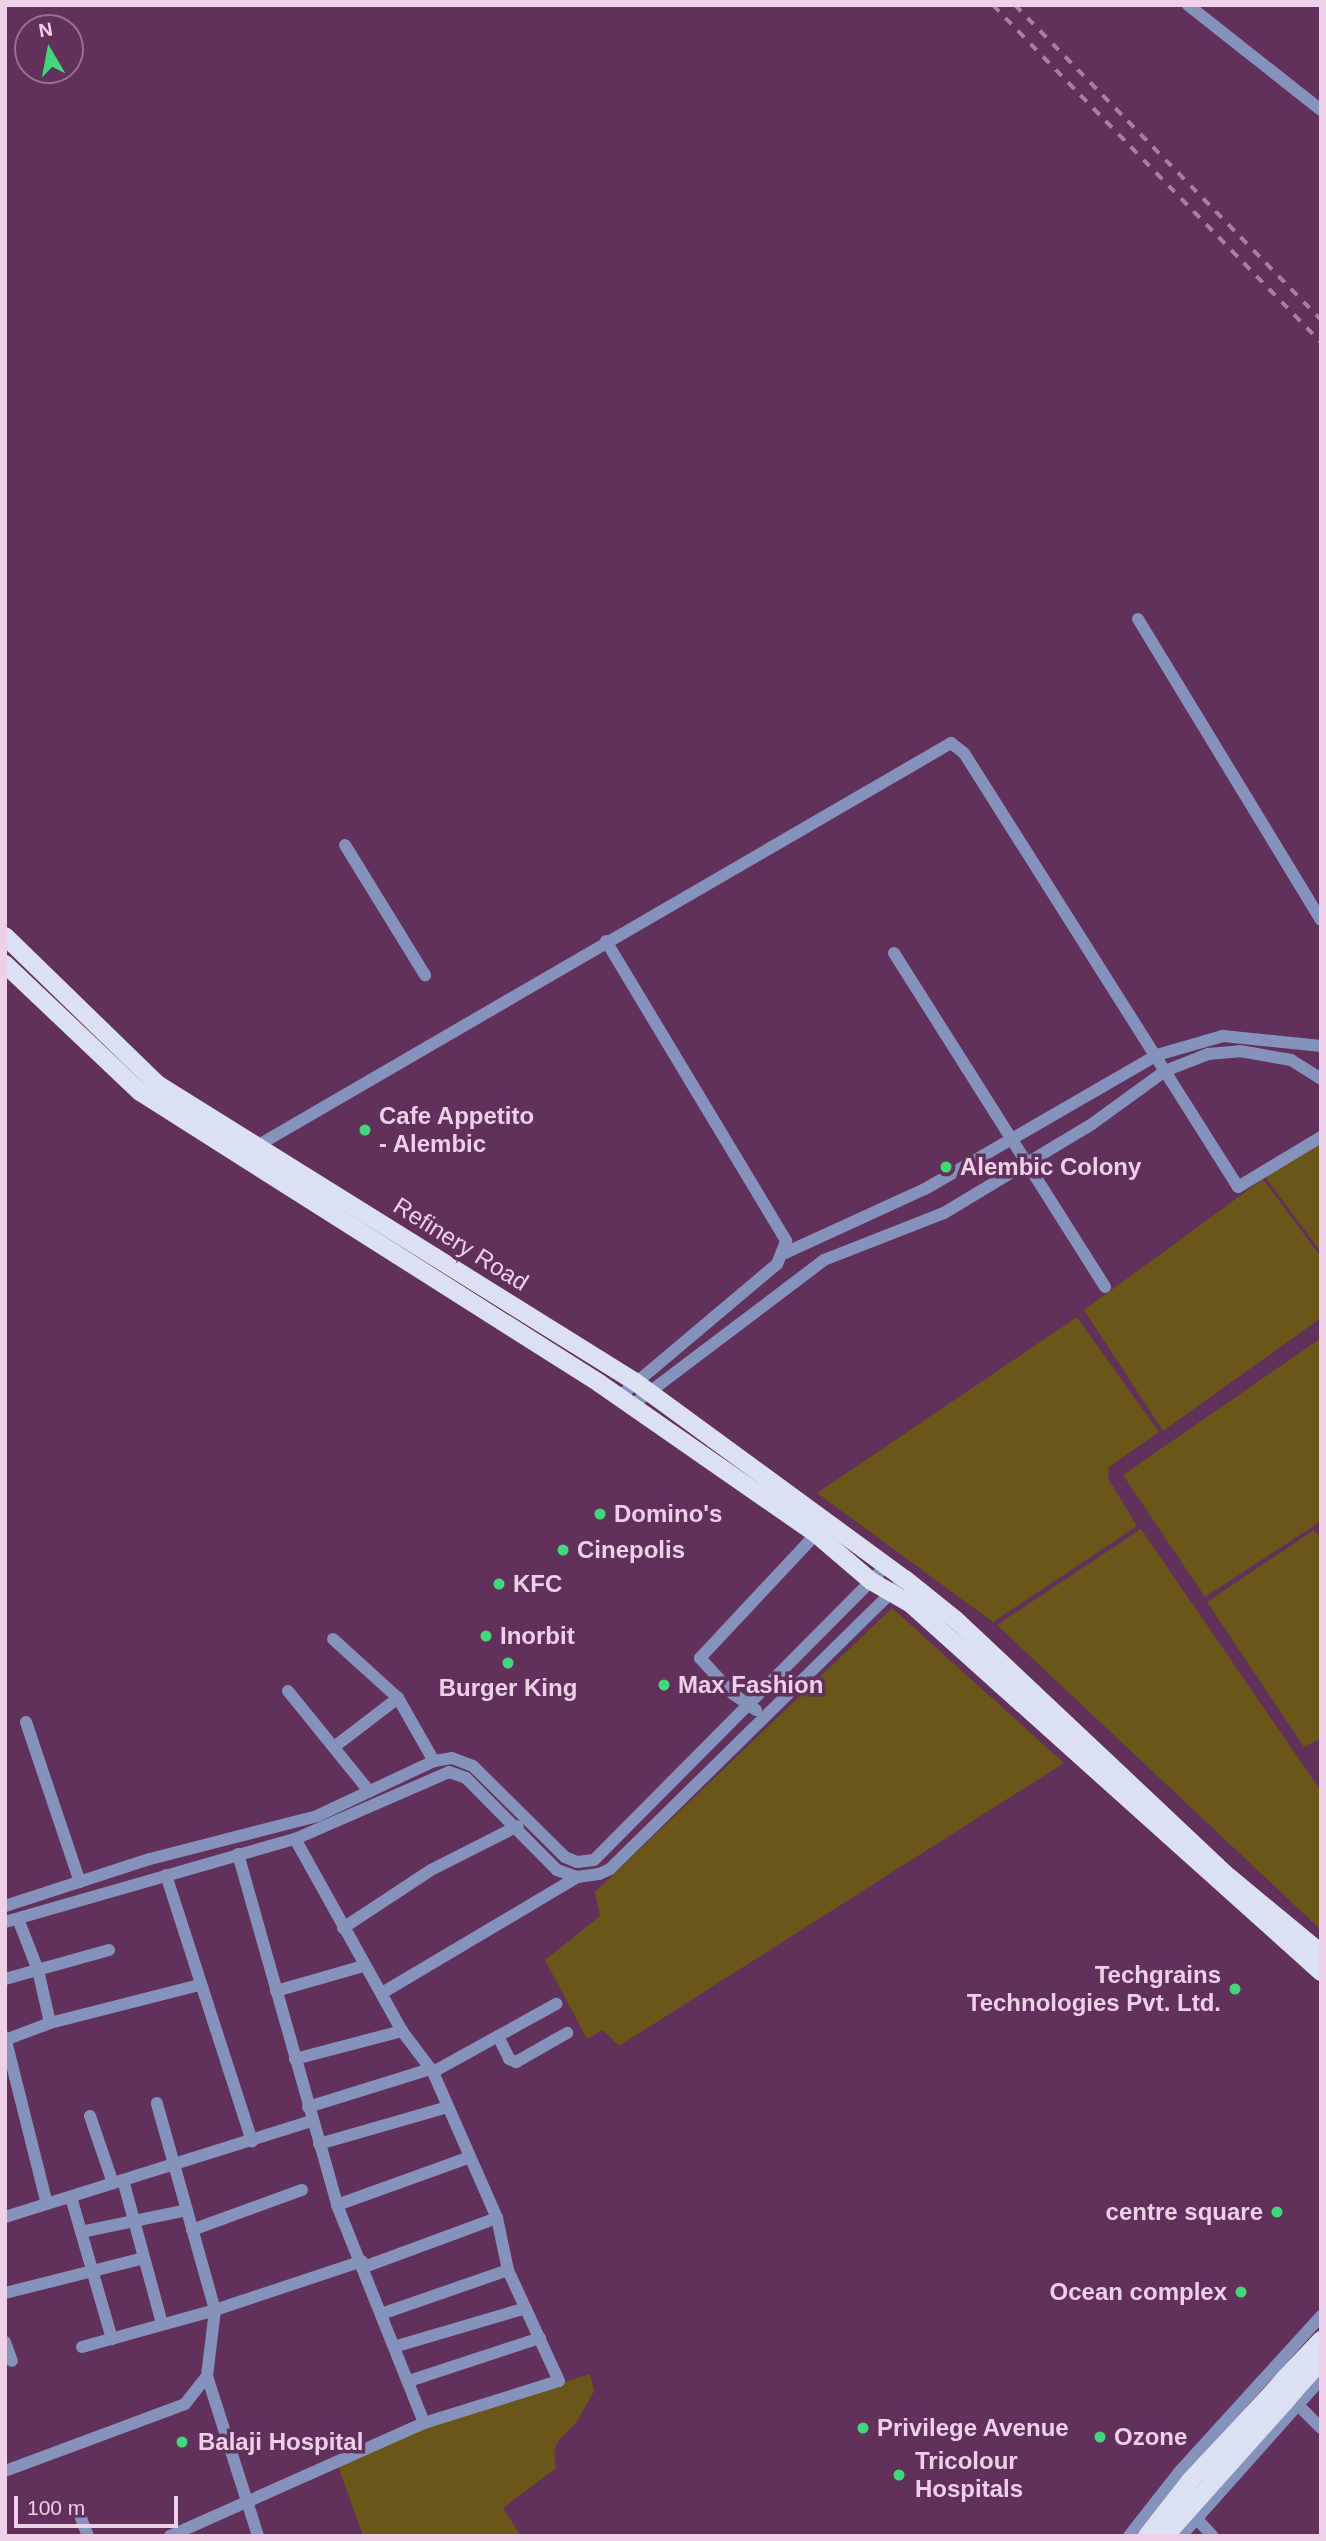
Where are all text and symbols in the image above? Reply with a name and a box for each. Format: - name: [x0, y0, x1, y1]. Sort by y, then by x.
- north arrow: [14, 14, 84, 84]
- text: N: [37, 18, 54, 41]
- place label: Cafe Appetito - Alembic: [379, 1102, 535, 1158]
- marker: Cafe Appetito - Alembic: [357, 1122, 373, 1138]
- place label: Alembic Colony: [960, 1153, 1141, 1181]
- marker: Alembic Colony: [938, 1159, 954, 1175]
- street label: Refinery Road: [388, 1191, 534, 1297]
- place label: Domino's: [614, 1500, 722, 1528]
- marker: Domino's: [592, 1506, 608, 1522]
- place label: Cinepolis: [577, 1536, 685, 1564]
- marker: Cinepolis: [555, 1542, 571, 1558]
- place label: KFC: [513, 1570, 562, 1598]
- marker: KFC: [491, 1576, 507, 1592]
- place label: Inorbit: [500, 1622, 575, 1650]
- marker: Inorbit: [478, 1628, 494, 1644]
- marker: Burger King: [500, 1655, 516, 1671]
- place label: Max Fashion: [678, 1671, 823, 1699]
- place label: Burger King: [439, 1674, 577, 1702]
- marker: Max Fashion: [656, 1677, 672, 1693]
- place label: Techgrains Technologies Pvt. Ltd.: [967, 1961, 1221, 2017]
- marker: Techgrains Technologies Pvt. Ltd.: [1227, 1981, 1243, 1997]
- place label: centre square: [1106, 2198, 1263, 2226]
- marker: centre square: [1269, 2204, 1285, 2220]
- place label: Ocean complex: [1050, 2278, 1227, 2306]
- marker: Ocean complex: [1233, 2284, 1249, 2300]
- place label: Privilege Avenue: [877, 2414, 1070, 2442]
- marker: Privilege Avenue: [855, 2420, 871, 2436]
- place label: Ozone: [1114, 2423, 1187, 2451]
- place label: Balaji Hospital: [198, 2428, 363, 2456]
- marker: Ozone: [1092, 2429, 1108, 2445]
- marker: Balaji Hospital: [172, 2432, 192, 2452]
- place label: Tricolour Hospitals: [915, 2447, 1023, 2503]
- marker: Tricolour Hospitals: [889, 2465, 909, 2485]
- scale bar: [18, 2482, 182, 2526]
- text: 100 m: [27, 2496, 85, 2519]

